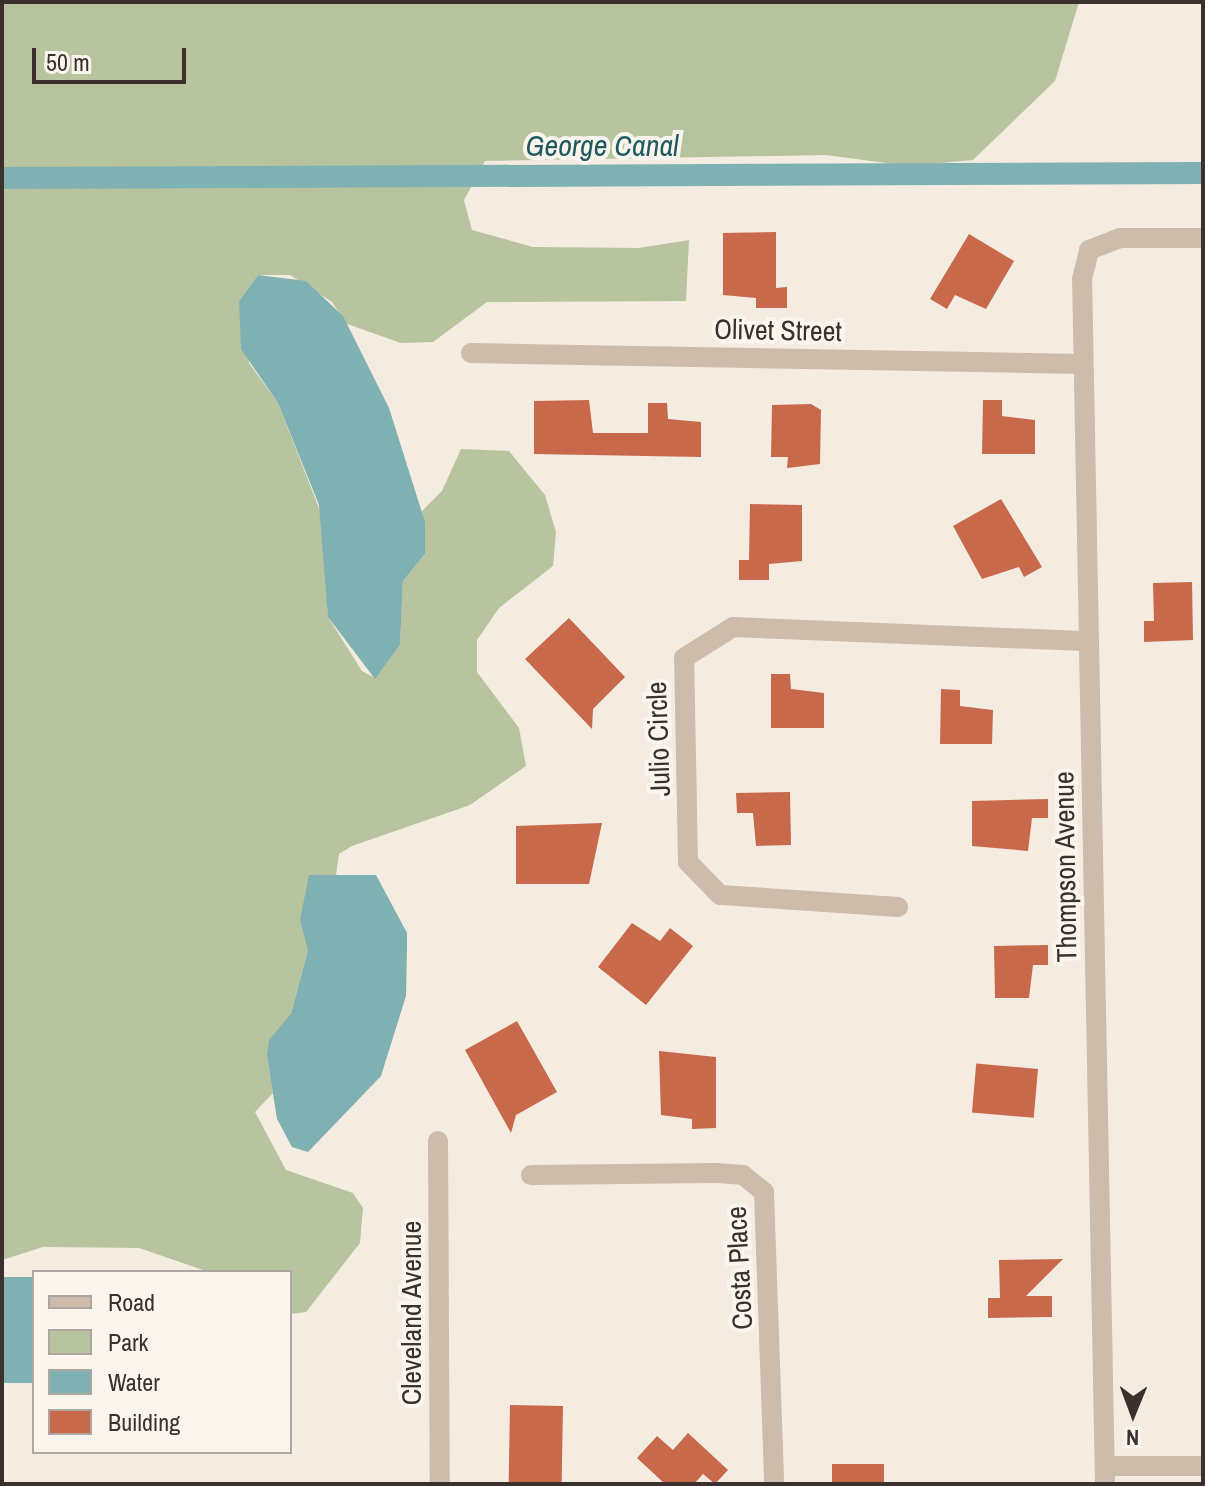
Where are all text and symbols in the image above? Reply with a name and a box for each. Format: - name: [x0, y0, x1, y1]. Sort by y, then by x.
- scale bar: [36, 32, 190, 82]
- text: 50 m: [46, 46, 90, 78]
- water label: George Canal: [525, 127, 679, 163]
- street label: Olivet Street: [714, 312, 842, 348]
- street label: Julio Circle: [639, 681, 677, 797]
- street label: Thompson Avenue: [1047, 771, 1083, 963]
- street label: Costa Place: [719, 1205, 759, 1331]
- street label: Cleveland Avenue: [394, 1220, 428, 1406]
- legend: [32, 1270, 292, 1454]
- text: Road: [108, 1286, 155, 1318]
- text: Park: [108, 1326, 148, 1358]
- text: Water: [108, 1366, 160, 1398]
- north arrow: [1093, 1374, 1173, 1454]
- text: Building: [108, 1406, 180, 1438]
- text: N: [1126, 1423, 1139, 1453]

